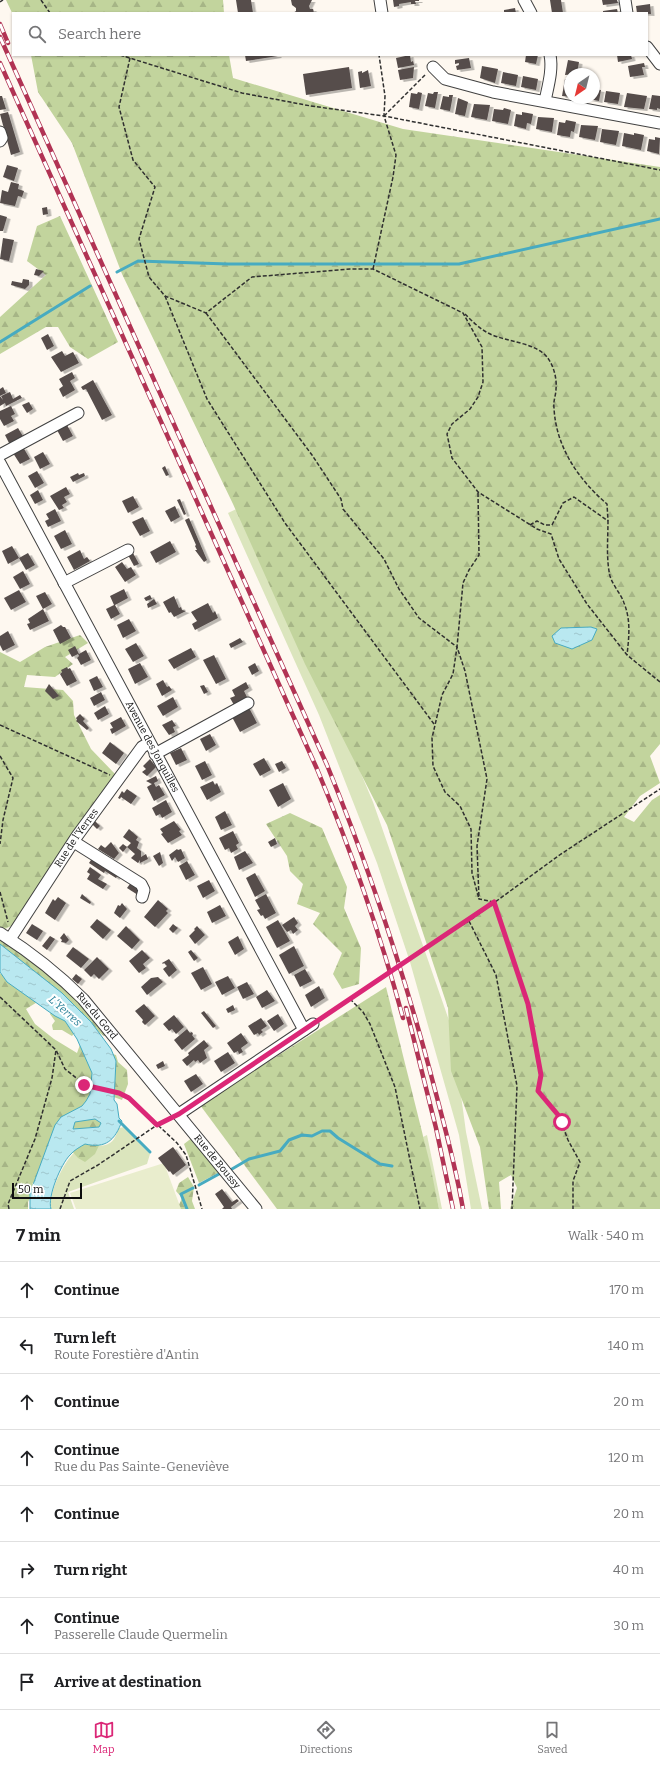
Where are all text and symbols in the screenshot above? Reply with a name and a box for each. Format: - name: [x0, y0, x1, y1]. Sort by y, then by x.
- search box: [12, 12, 648, 56]
- icon: search: [26, 23, 48, 45]
- text: Search here: [58, 25, 141, 43]
- north arrow: [564, 68, 600, 104]
- street label: Avenue des Jonquilles: [123, 699, 182, 795]
- street label: Rue de l'Yerres: [52, 806, 101, 870]
- street label: Rue du Gord: [74, 990, 120, 1042]
- water label: L'Yerres: [46, 993, 84, 1029]
- route end: [75, 1076, 93, 1094]
- route start: [553, 1113, 571, 1131]
- street label: Rue de Boussy: [191, 1132, 243, 1192]
- scale bar: [12, 1181, 82, 1200]
- text: 50 m: [18, 1183, 44, 1196]
- text: 7 min: [16, 1225, 61, 1246]
- text: Walk · 540 m: [568, 1228, 644, 1243]
- icon: ahead: [16, 1279, 38, 1301]
- text: Continue: [54, 1281, 120, 1299]
- text: 170 m: [609, 1282, 644, 1297]
- text: Turn left: [54, 1329, 116, 1347]
- icon: left: [16, 1335, 38, 1357]
- text: 140 m: [608, 1338, 644, 1353]
- text: Route Forestière d'Antin: [54, 1347, 199, 1362]
- icon: ahead: [16, 1391, 38, 1413]
- text: Continue: [54, 1393, 120, 1411]
- text: 20 m: [614, 1394, 644, 1409]
- text: Continue: [54, 1441, 120, 1459]
- icon: ahead: [16, 1447, 38, 1469]
- text: 120 m: [608, 1450, 644, 1465]
- text: Rue du Pas Sainte-Geneviève: [54, 1459, 229, 1474]
- icon: ahead: [16, 1503, 38, 1525]
- text: Continue: [54, 1505, 120, 1523]
- text: 20 m: [614, 1506, 644, 1521]
- icon: right: [16, 1559, 38, 1581]
- text: Turn right: [54, 1561, 127, 1579]
- text: 40 m: [613, 1562, 644, 1577]
- text: Continue: [54, 1609, 120, 1627]
- icon: ahead: [16, 1615, 38, 1637]
- text: 30 m: [613, 1618, 644, 1633]
- text: Passerelle Claude Quermelin: [54, 1627, 228, 1642]
- icon: arrive: [16, 1671, 38, 1693]
- text: Arrive at destination: [54, 1673, 201, 1691]
- tab: Map: [92, 1719, 115, 1756]
- tab: Directions: [300, 1719, 352, 1756]
- tab: Saved: [537, 1719, 568, 1756]

